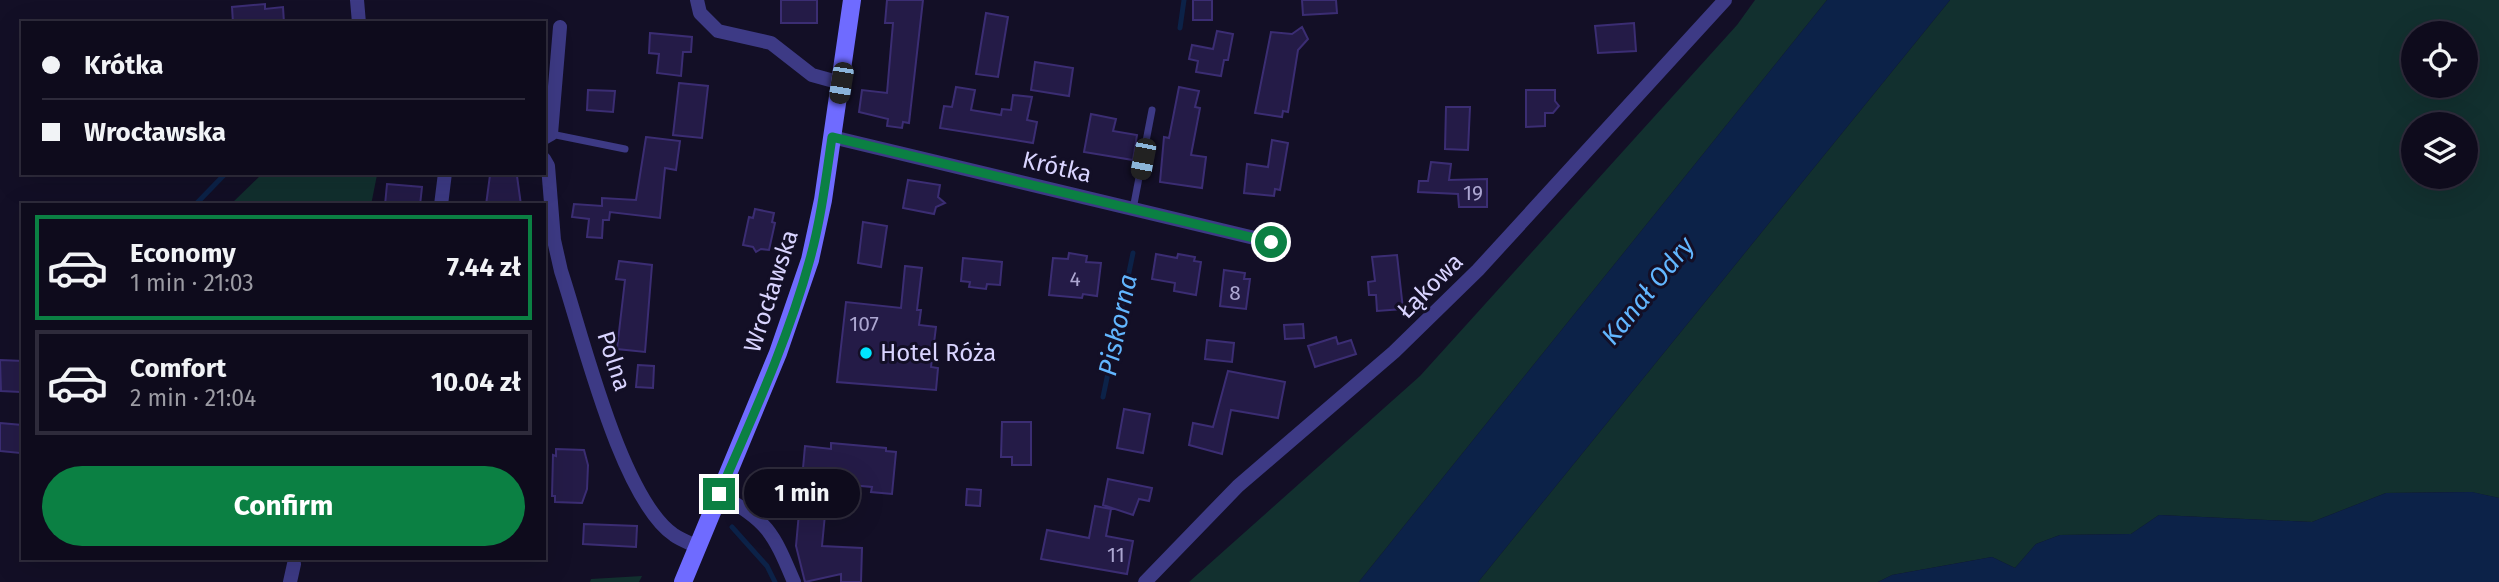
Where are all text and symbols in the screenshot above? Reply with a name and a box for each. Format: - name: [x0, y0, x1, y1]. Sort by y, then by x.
- map controls: [2401, 21, 2478, 189]
- button: locate: [2401, 21, 2478, 98]
- text: Krótka: [84, 50, 164, 81]
- car: [828, 61, 855, 105]
- button: layers: [2401, 112, 2478, 189]
- text: Wrocławska: [84, 117, 226, 148]
- car: [1129, 136, 1158, 182]
- street label: Krótka: [1020, 145, 1094, 189]
- house number: 19: [1463, 180, 1483, 206]
- street label: Wrocławska: [738, 226, 804, 356]
- route start: [1255, 226, 1287, 258]
- water label: Kanał Odry: [1595, 230, 1702, 351]
- icon: car: [46, 236, 109, 299]
- text: Economy: [130, 238, 236, 269]
- street label: Łąkowa: [1391, 247, 1469, 325]
- text: 7.44 zł: [447, 252, 521, 283]
- house number: 4: [1069, 266, 1081, 292]
- text: 1 min · 21:03: [130, 269, 254, 297]
- water label: Piskorna: [1092, 271, 1144, 379]
- house number: 8: [1229, 280, 1241, 306]
- house number: 107: [849, 311, 879, 337]
- street label: Polna: [591, 327, 637, 395]
- place label: Hotel Róża: [880, 339, 996, 367]
- marker: Hotel Róża: [858, 345, 874, 361]
- icon: car: [46, 351, 109, 414]
- text: Comfort: [130, 353, 226, 384]
- text: 10.04 zł: [431, 367, 521, 398]
- text: 2 min · 21:04: [130, 384, 256, 412]
- button: Confirm: [42, 466, 525, 546]
- callout: 1 min: [744, 470, 859, 518]
- route end: [703, 478, 735, 510]
- text: 1 min: [774, 479, 830, 507]
- house number: 11: [1107, 542, 1125, 568]

